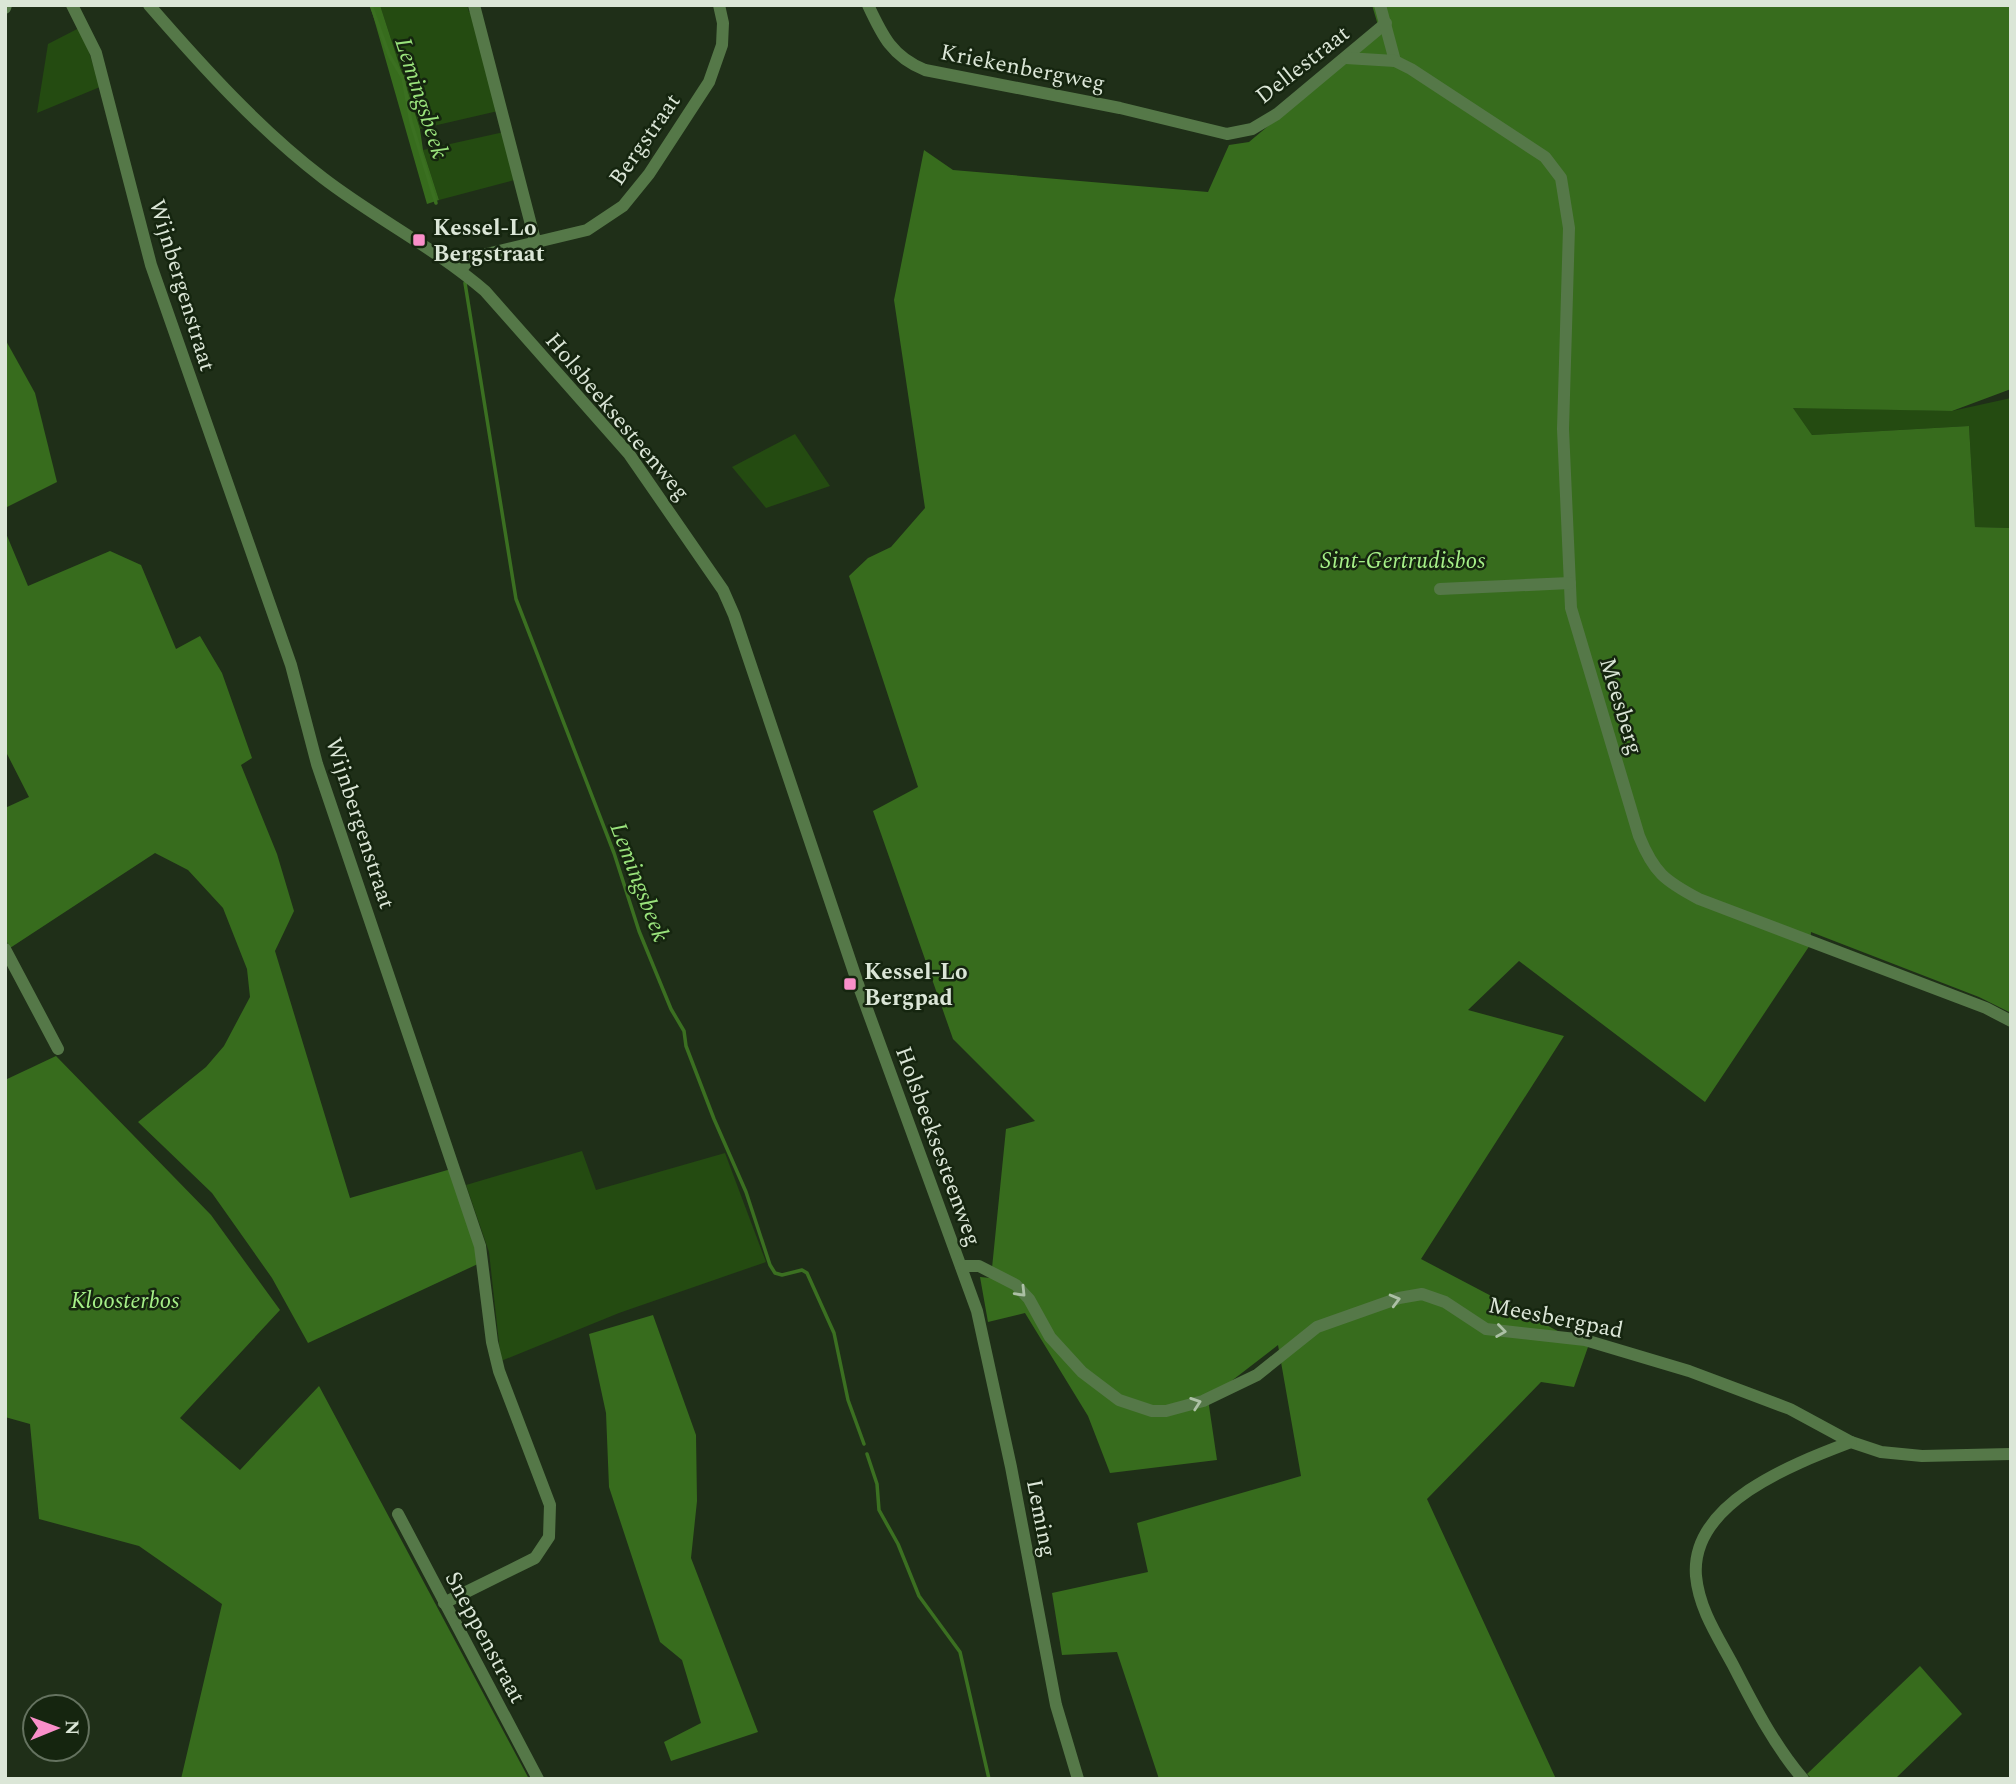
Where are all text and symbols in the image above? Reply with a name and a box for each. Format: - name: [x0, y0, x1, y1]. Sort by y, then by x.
- street label: Dellestraat: [1248, 17, 1358, 113]
- water label: Lemingsbeek: [385, 33, 458, 164]
- street label: Kriekenbergweg: [937, 35, 1108, 102]
- street label: Bergstraat: [600, 86, 690, 193]
- street label: Wijnbergenstraat: [139, 195, 224, 376]
- place label: Kessel-Lo Bergstraat: [433, 211, 545, 272]
- marker: Kessel-Lo Bergstraat: [411, 232, 427, 248]
- street label: Holsbeeksesteenweg: [536, 325, 698, 509]
- park label: Sint-Gertrudisbos: [1321, 544, 1485, 579]
- street label: Meesberg: [1589, 654, 1652, 759]
- street label: Wijnbergenstraat: [315, 733, 404, 914]
- water label: Lemingsbeek: [600, 817, 678, 947]
- place label: Kessel-Lo Bergpad: [864, 955, 968, 1016]
- marker: Kessel-Lo Bergpad: [842, 976, 858, 992]
- street label: Holsbeeksesteenweg: [885, 1042, 990, 1251]
- park label: Kloosterbos: [71, 1284, 179, 1319]
- one-way arrow: [1013, 1284, 1026, 1297]
- street label: Meesbergpad: [1485, 1288, 1626, 1349]
- one-way arrow: [1389, 1294, 1401, 1308]
- one-way arrow: [1495, 1323, 1507, 1338]
- one-way arrow: [1189, 1397, 1201, 1411]
- street label: Leming: [1016, 1476, 1065, 1560]
- street label: Sneppenstraat: [435, 1565, 534, 1710]
- north arrow: [21, 1693, 91, 1763]
- text: N: [57, 1720, 86, 1736]

